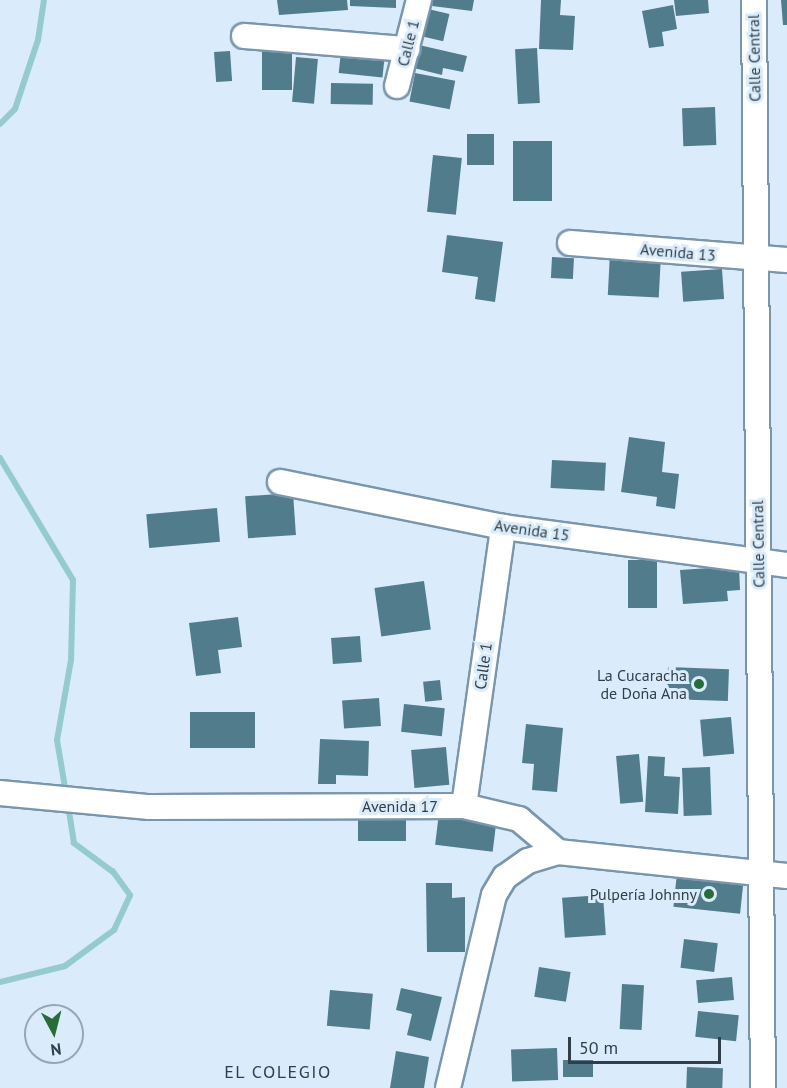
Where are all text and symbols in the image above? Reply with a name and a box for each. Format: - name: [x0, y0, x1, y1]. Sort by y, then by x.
- street label: Calle Central: [744, 14, 764, 102]
- street label: Calle 1: [393, 18, 423, 68]
- street label: Avenida 13: [639, 239, 717, 265]
- street label: Calle Central: [748, 500, 768, 588]
- street label: Avenida 15: [493, 515, 571, 545]
- street label: Calle 1: [470, 641, 496, 691]
- place label: La Cucaracha de Doña Ana: [597, 665, 687, 703]
- marker: La Cucaracha de Doña Ana: [692, 677, 706, 691]
- street label: Avenida 17: [362, 796, 438, 816]
- place label: Pulpería Johnny: [590, 884, 697, 904]
- marker: Pulpería Johnny: [702, 887, 716, 901]
- north arrow: [24, 1004, 84, 1064]
- scale bar: [571, 1025, 724, 1063]
- text: 50 m: [579, 1036, 618, 1059]
- text: N: [50, 1039, 62, 1060]
- district label: EL COLEGIO: [224, 1061, 332, 1083]

